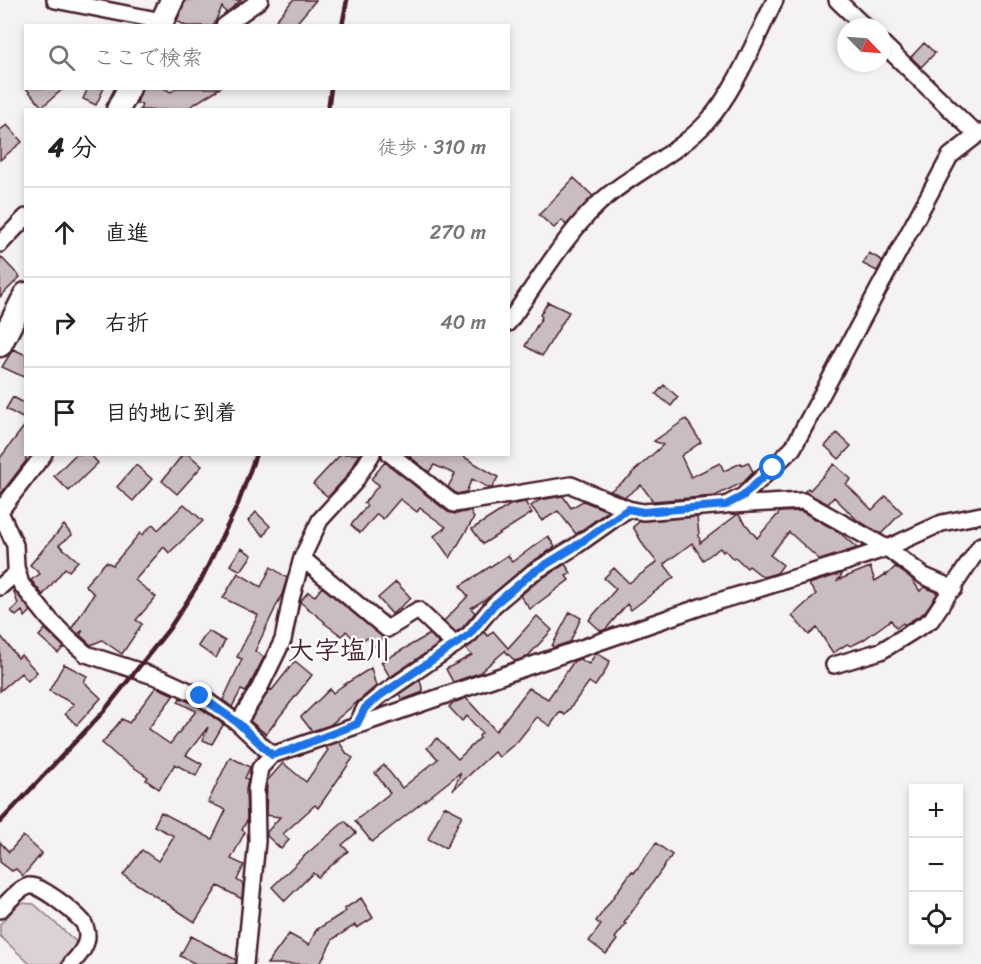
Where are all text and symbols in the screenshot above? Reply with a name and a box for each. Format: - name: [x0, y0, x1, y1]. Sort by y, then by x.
- north arrow: [837, 18, 891, 72]
- search box: [24, 24, 510, 90]
- text: ここで検索: [93, 38, 203, 77]
- icon: search: [45, 41, 78, 74]
- text: 4 分: [48, 124, 97, 170]
- text: 徒歩 · 310 m: [377, 130, 486, 165]
- text: 直進: [105, 213, 149, 252]
- text: 270 m: [430, 215, 486, 250]
- icon: ahead: [48, 216, 81, 249]
- text: 右折: [105, 303, 149, 342]
- text: 40 m: [440, 305, 486, 340]
- icon: right: [48, 306, 81, 339]
- text: 目的地に到着: [105, 393, 237, 432]
- icon: arrive: [48, 396, 81, 429]
- route start: [759, 454, 785, 480]
- district label: 大字塩川: [288, 627, 392, 673]
- route end: [186, 682, 212, 708]
- map controls: [909, 784, 963, 946]
- button: +: [909, 784, 963, 838]
- button: −: [909, 838, 963, 892]
- button: locate: [909, 892, 963, 946]

